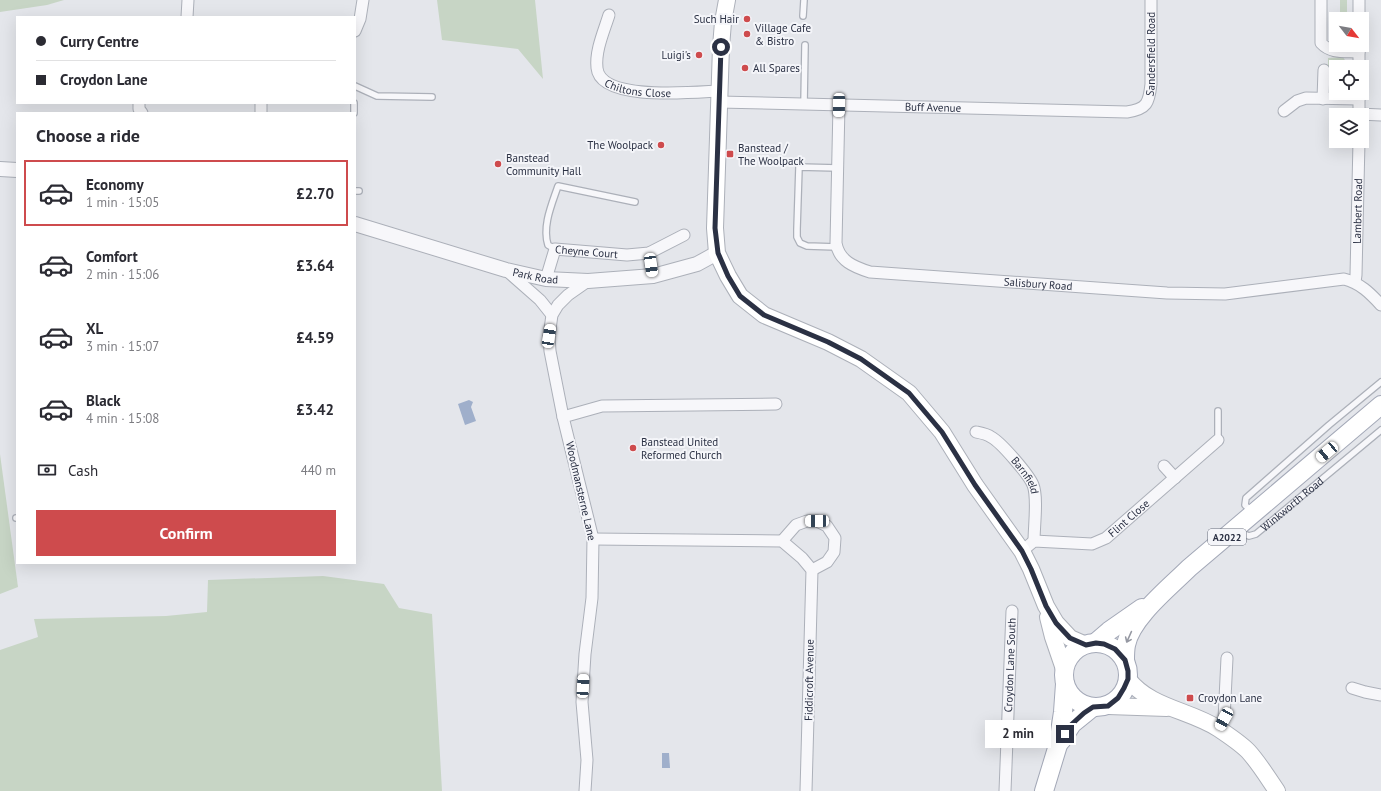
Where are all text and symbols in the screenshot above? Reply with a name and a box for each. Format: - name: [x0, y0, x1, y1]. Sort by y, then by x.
- place label: Such Hair: [694, 12, 739, 26]
- street label: Sandersfield Road: [1142, 12, 1158, 97]
- north arrow: [1329, 12, 1369, 52]
- map controls: [1329, 12, 1369, 148]
- marker: Such Hair: [742, 14, 752, 24]
- place label: Village Cafe & Bistro: [754, 21, 811, 48]
- marker: Village Cafe & Bistro: [742, 29, 752, 39]
- text: Curry Centre: [60, 32, 139, 51]
- route start: [712, 38, 730, 56]
- place label: Luigi's: [661, 48, 691, 62]
- marker: Luigi's: [694, 50, 704, 60]
- button: locate: [1329, 60, 1369, 100]
- place label: All Spares: [753, 61, 800, 75]
- marker: All Spares: [740, 63, 750, 73]
- text: Croydon Lane: [60, 70, 148, 89]
- street label: Chiltons Close: [602, 76, 671, 100]
- car: [833, 93, 845, 117]
- street label: Buff Avenue: [905, 100, 962, 115]
- button: layers: [1329, 108, 1369, 148]
- text: Choose a ride: [36, 124, 140, 147]
- place label: The Woolpack: [587, 138, 654, 152]
- marker: The Woolpack: [656, 140, 666, 150]
- place label: Banstead / The Woolpack: [738, 141, 804, 168]
- marker: Banstead / The Woolpack: [725, 149, 735, 159]
- place label: Banstead Community Hall: [506, 151, 582, 178]
- marker: Banstead Community Hall: [493, 159, 503, 169]
- icon: car: [38, 175, 74, 211]
- text: Economy: [86, 175, 144, 194]
- street label: Lambert Road: [1350, 178, 1365, 244]
- text: £2.70: [296, 184, 334, 203]
- text: 1 min · 15:05: [86, 194, 159, 211]
- street label: Cheyne Court: [555, 242, 619, 261]
- icon: car: [38, 247, 74, 283]
- text: Comfort: [86, 247, 138, 266]
- car: [643, 252, 659, 278]
- text: £3.64: [296, 256, 334, 275]
- street label: Park Road: [511, 265, 559, 287]
- text: 2 min · 15:06: [86, 266, 159, 283]
- street label: Salisbury Road: [1003, 274, 1073, 293]
- icon: car: [38, 319, 74, 355]
- text: XL: [86, 319, 103, 338]
- car: [541, 323, 557, 349]
- text: £4.59: [296, 328, 334, 347]
- text: 3 min · 15:07: [86, 338, 159, 355]
- icon: car: [38, 391, 74, 427]
- text: Black: [86, 391, 121, 410]
- text: £3.42: [296, 400, 334, 419]
- text: 4 min · 15:08: [86, 410, 159, 427]
- place label: Banstead United Reformed Church: [641, 435, 722, 462]
- street label: Woodmansterne Lane: [563, 440, 599, 542]
- car: [1314, 440, 1340, 464]
- marker: Banstead United Reformed Church: [628, 443, 638, 453]
- street label: Barnfield: [1008, 454, 1042, 495]
- icon: cash: [36, 459, 58, 481]
- text: Cash: [68, 461, 98, 480]
- text: 440 m: [301, 462, 336, 479]
- street label: Winkworth Road: [1258, 474, 1326, 534]
- street label: Flint Close: [1105, 496, 1152, 540]
- button: Confirm: [36, 510, 336, 556]
- car: [805, 515, 829, 527]
- road number: A2022: [1208, 529, 1246, 545]
- street label: Croydon Lane South: [1001, 618, 1019, 713]
- one-way arrow: [1125, 630, 1132, 642]
- street label: Fiddicroft Avenue: [801, 639, 817, 721]
- car: [576, 674, 590, 698]
- place label: Croydon Lane: [1198, 691, 1262, 705]
- marker: Croydon Lane: [1185, 693, 1195, 703]
- car: [1213, 706, 1235, 732]
- callout: 2 min: [985, 720, 1051, 748]
- text: 2 min: [1002, 725, 1034, 742]
- route end: [1056, 725, 1074, 743]

